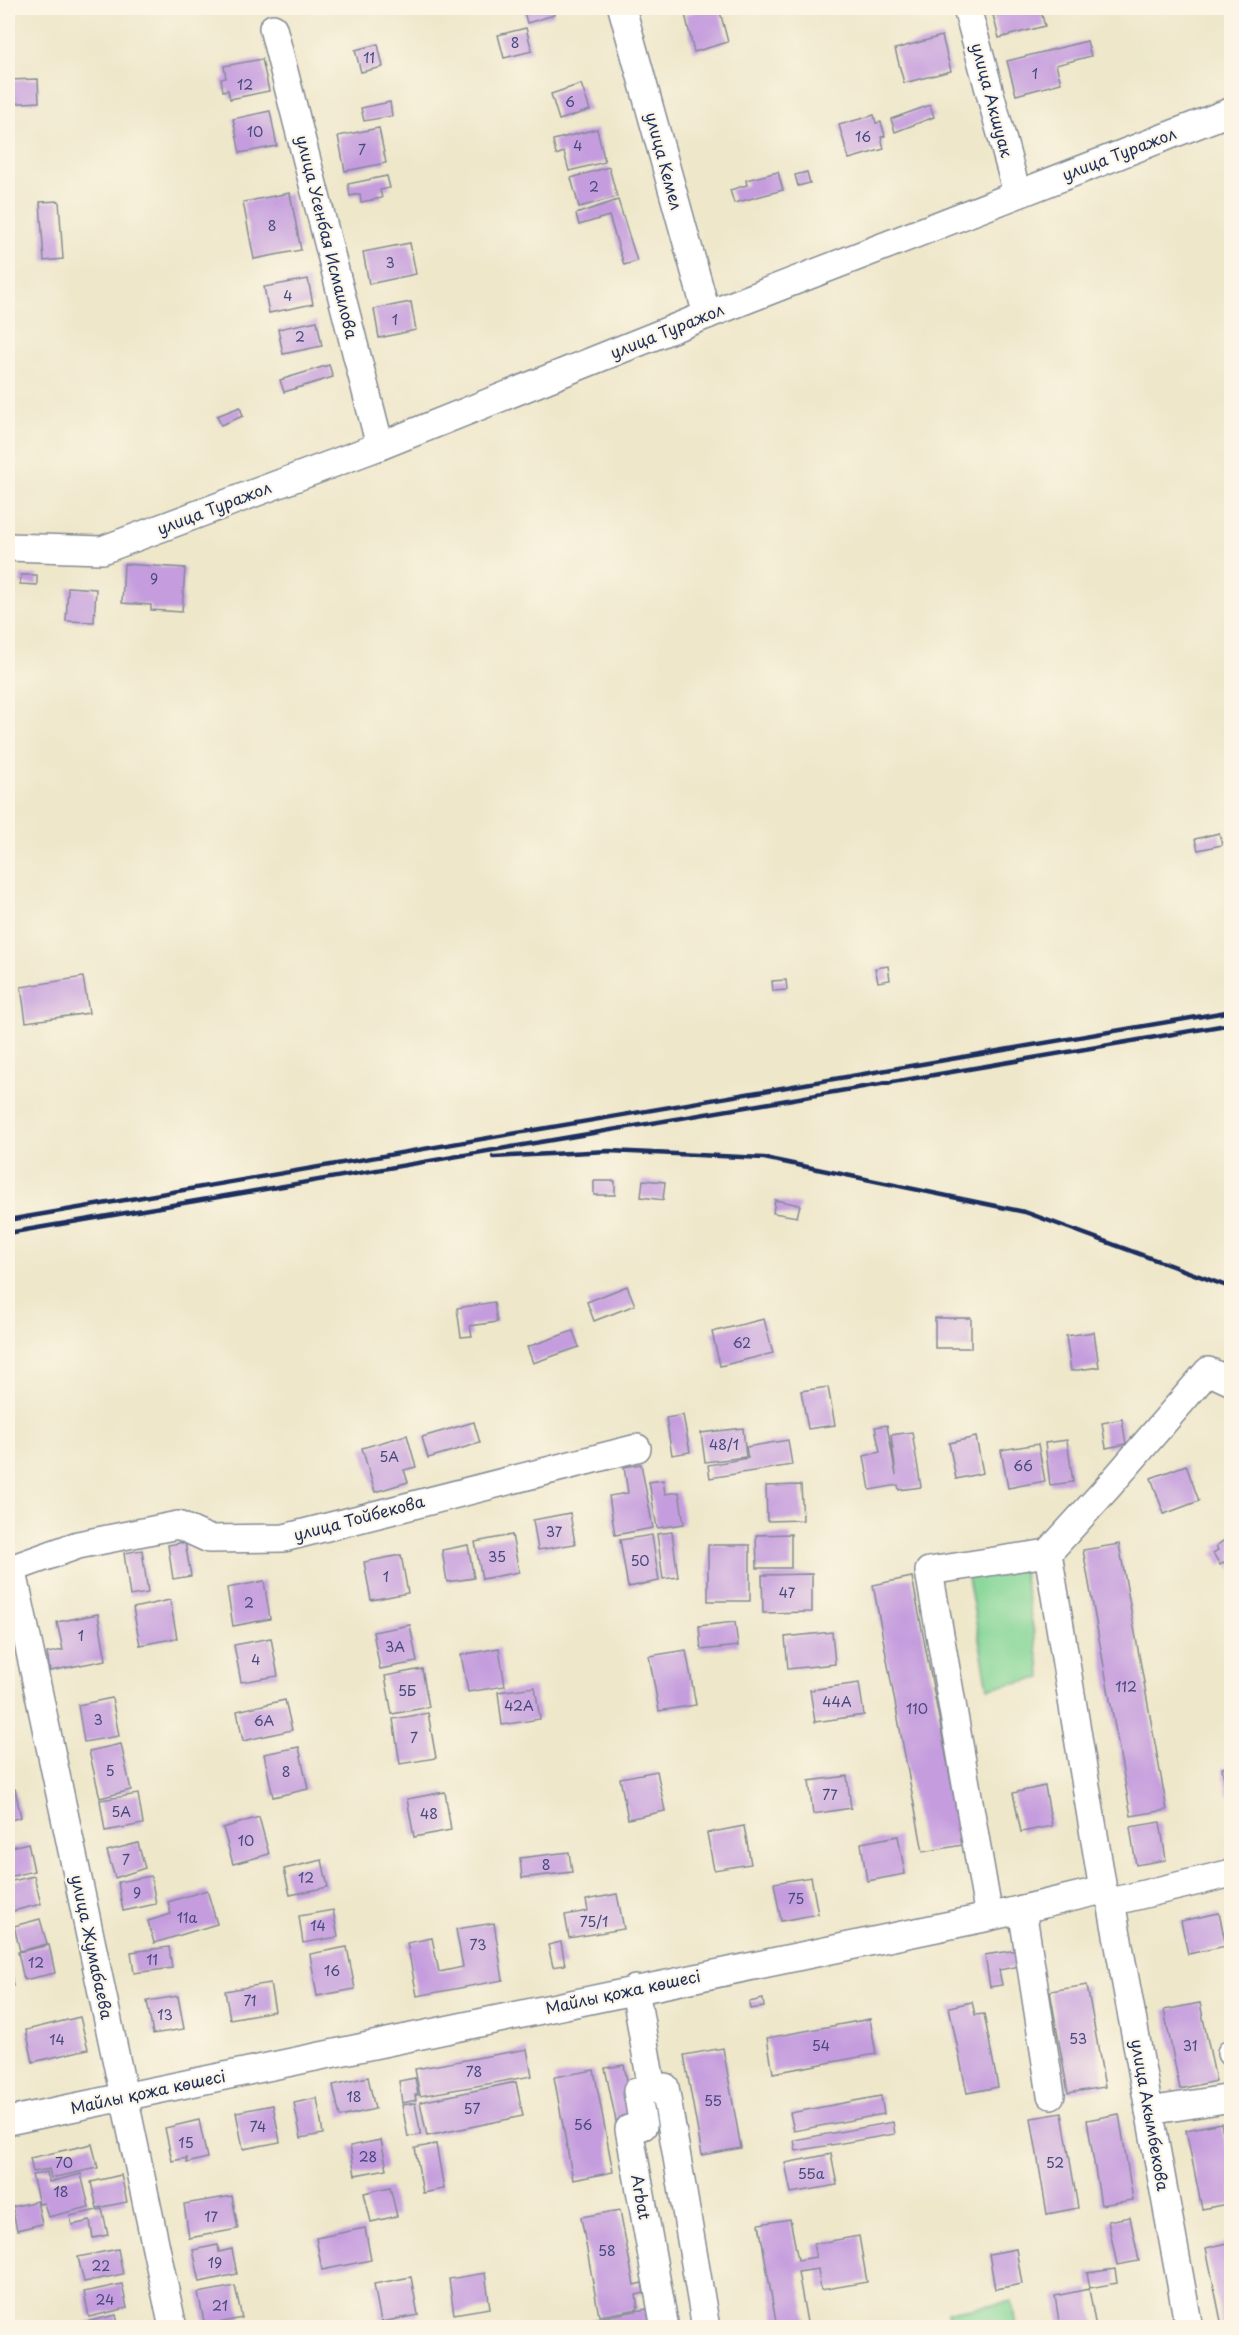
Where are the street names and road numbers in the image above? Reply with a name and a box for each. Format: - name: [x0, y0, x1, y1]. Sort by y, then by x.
- street label: улица Акшуак: [966, 40, 1020, 160]
- street label: улица Кемел: [640, 109, 690, 212]
- street label: улица Туражол: [1058, 120, 1179, 186]
- street label: улица Усенбая Исмаилова: [291, 132, 365, 341]
- street label: улица Туражол: [606, 296, 727, 364]
- street label: улица Туражол: [153, 474, 274, 540]
- street label: улица Тойбекова: [291, 1488, 427, 1546]
- street label: улица Жумабаева: [66, 1872, 120, 2021]
- street label: Майлы қожа көшесі: [543, 1963, 703, 2019]
- street label: улица Акымбекова: [1126, 2037, 1176, 2193]
- street label: Майлы қожа көшесі: [68, 2063, 228, 2119]
- street label: Arbat: [626, 2172, 658, 2222]

